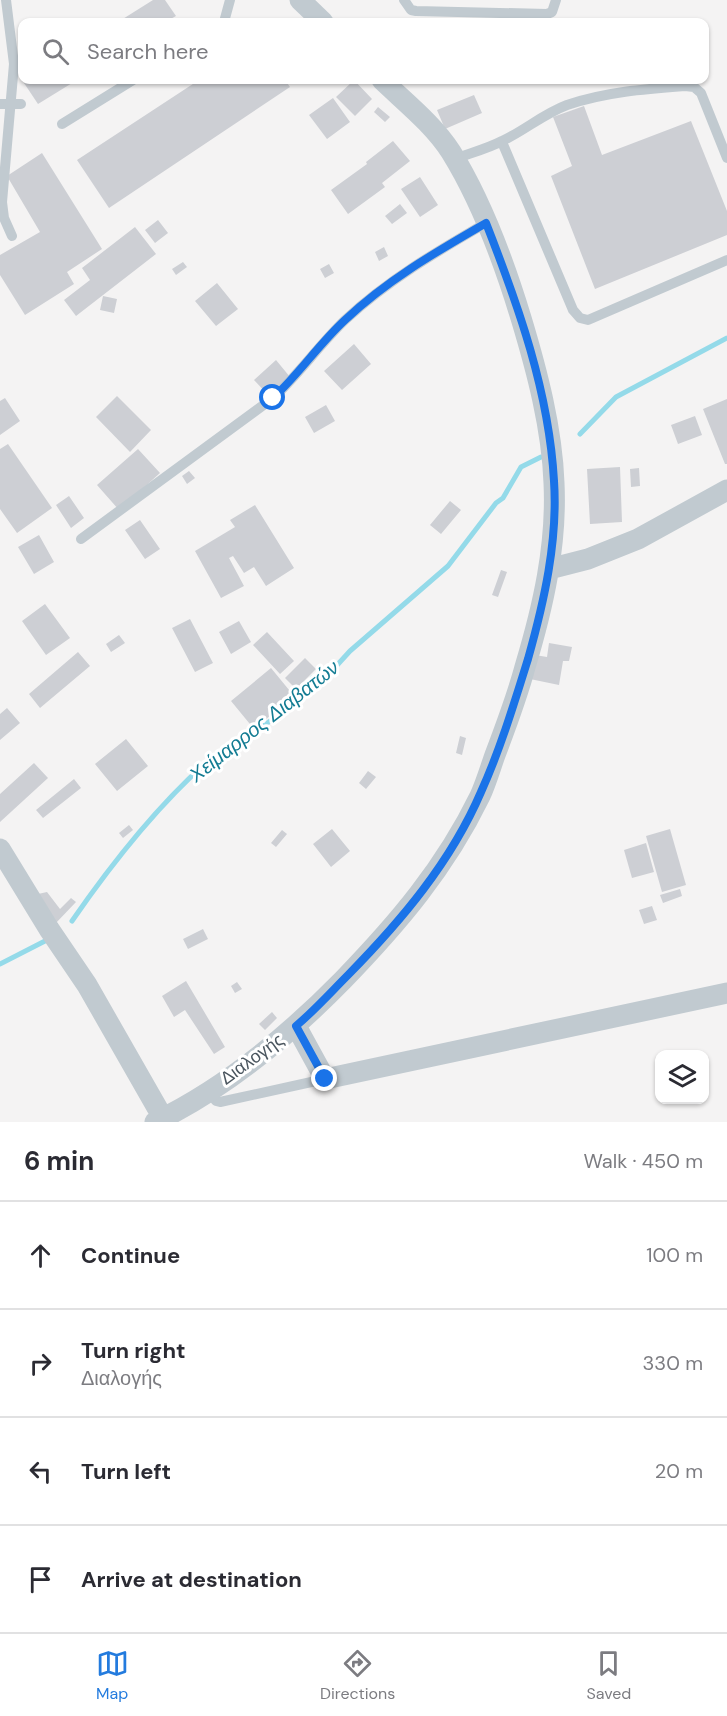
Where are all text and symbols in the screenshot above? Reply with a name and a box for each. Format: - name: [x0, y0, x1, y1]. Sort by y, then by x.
- search box: [18, 18, 709, 84]
- icon: search: [39, 35, 72, 68]
- text: Search here: [87, 37, 208, 66]
- route start: [259, 384, 285, 410]
- water label: Χείμαρρος Διαβατών: [183, 654, 344, 788]
- street label: Διαλογής: [215, 1028, 289, 1090]
- map controls: [655, 1050, 709, 1104]
- button: layers: [655, 1050, 709, 1104]
- route end: [311, 1065, 337, 1091]
- text: 6 min: [24, 1144, 94, 1178]
- text: Walk · 450 m: [583, 1148, 703, 1174]
- icon: ahead: [24, 1239, 57, 1272]
- text: Continue: [81, 1241, 180, 1270]
- text: 100 m: [646, 1242, 703, 1268]
- text: Turn right: [81, 1336, 186, 1365]
- icon: right: [24, 1347, 57, 1380]
- text: 330 m: [643, 1350, 703, 1376]
- text: Διαλογής: [81, 1365, 162, 1391]
- icon: left: [24, 1455, 57, 1488]
- text: Turn left: [81, 1457, 171, 1486]
- text: 20 m: [655, 1458, 703, 1484]
- icon: arrive: [24, 1563, 57, 1596]
- text: Arrive at destination: [81, 1565, 302, 1594]
- tab: Map: [96, 1647, 129, 1704]
- tab: Directions: [320, 1647, 395, 1704]
- tab: Saved: [587, 1647, 631, 1704]

